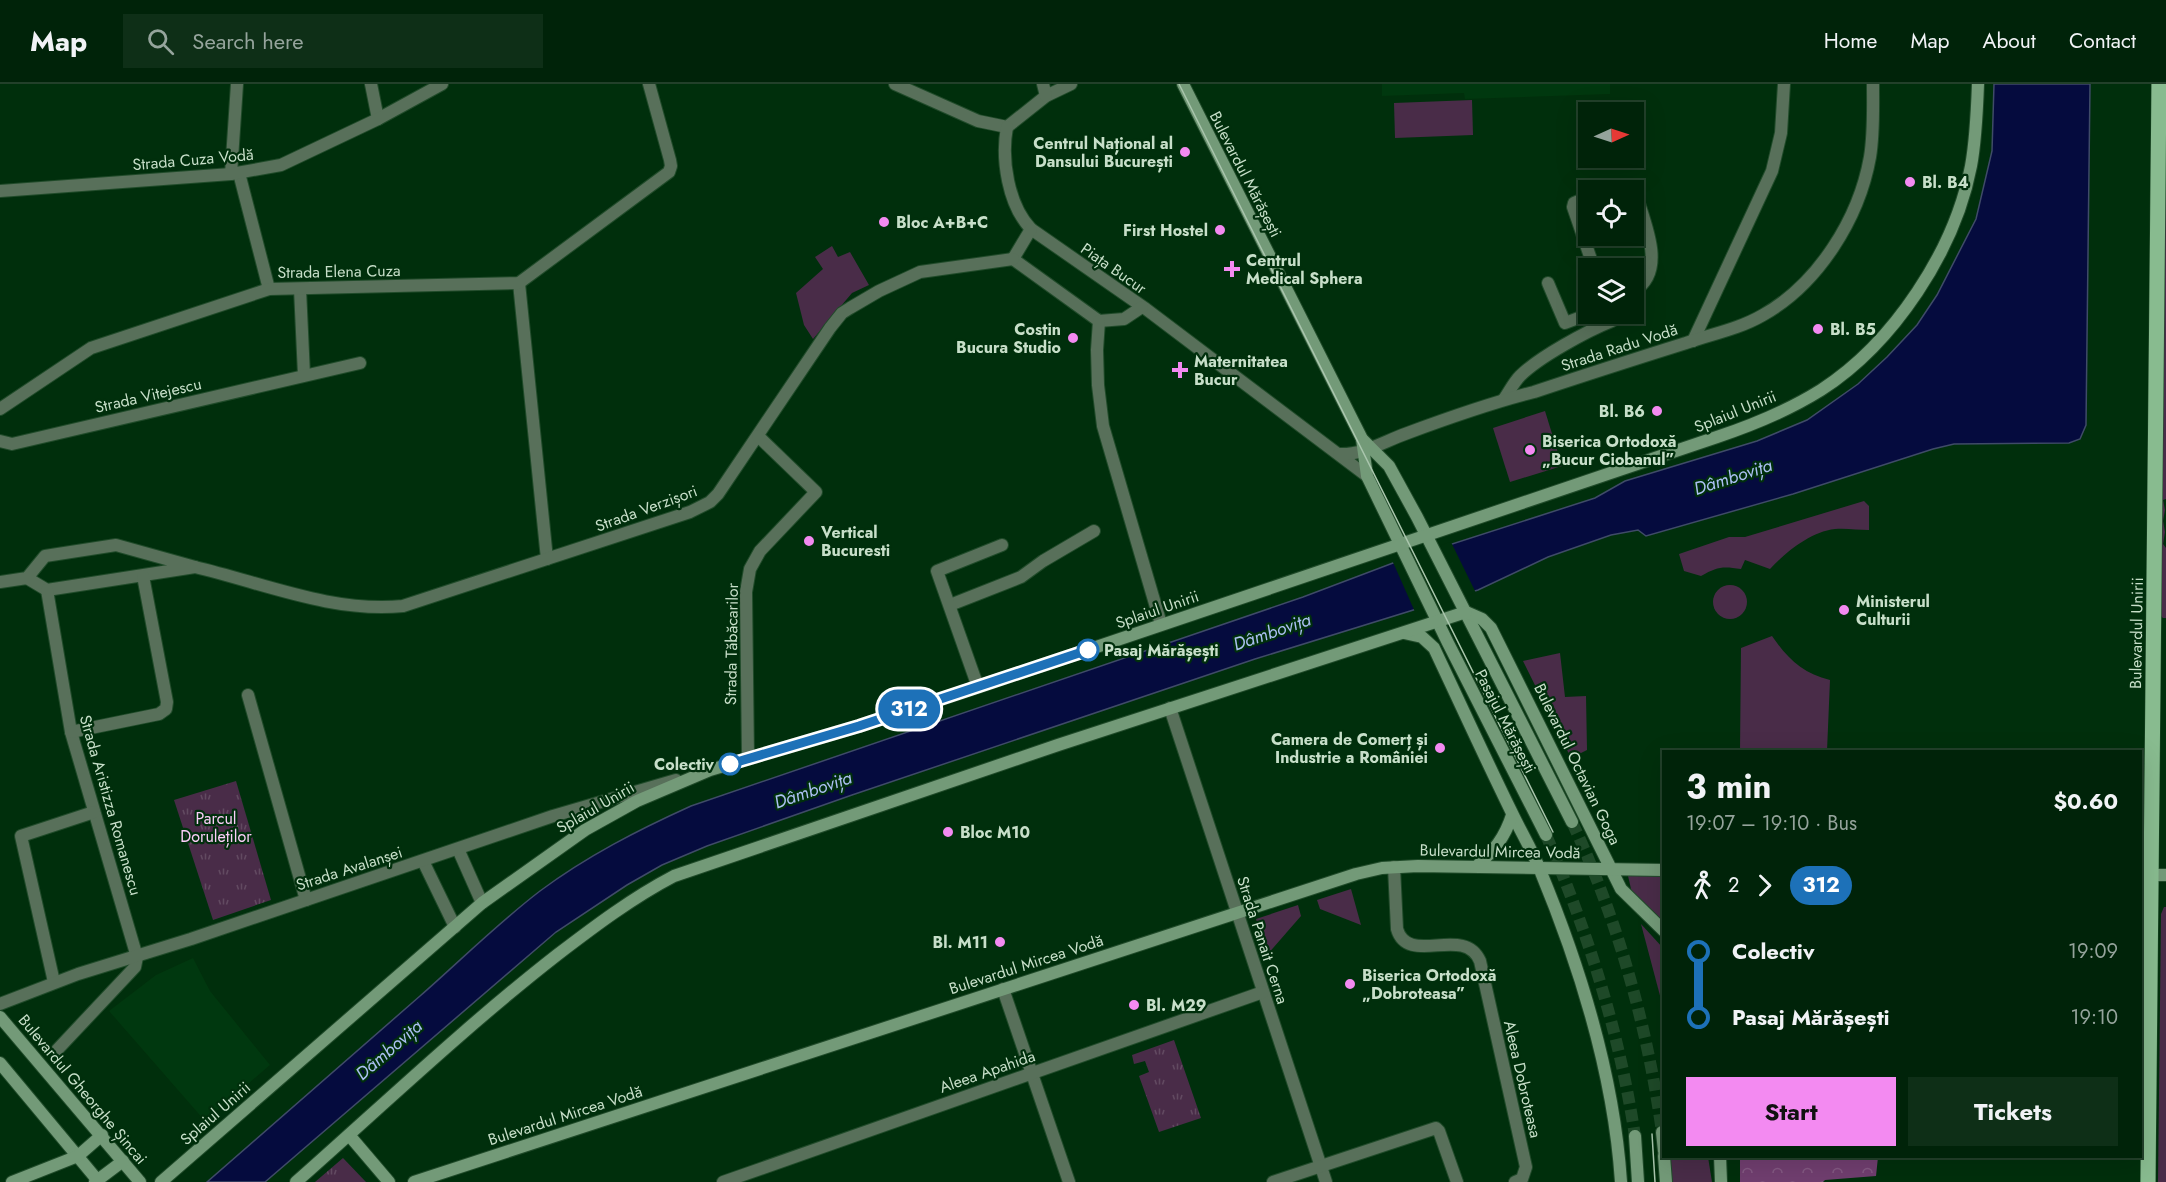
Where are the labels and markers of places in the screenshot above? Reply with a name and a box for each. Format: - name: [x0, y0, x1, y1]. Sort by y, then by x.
- place label: Centrul Național al Dansului București: [1033, 132, 1173, 173]
- marker: Centrul Național al Dansului București: [1178, 145, 1192, 159]
- place label: Bl. B4: [1922, 171, 1969, 194]
- marker: Bl. B4: [1903, 175, 1917, 189]
- place label: Bloc A+B+C: [896, 211, 988, 234]
- marker: Bloc A+B+C: [877, 215, 891, 229]
- place label: First Hostel: [1123, 219, 1208, 242]
- marker: First Hostel: [1213, 223, 1227, 237]
- place label: Centrul Medical Sphera: [1246, 249, 1363, 290]
- marker: Centrul Medical Sphera: [1223, 260, 1241, 278]
- place label: Costin Bucura Studio: [956, 318, 1061, 359]
- place label: Bl. B5: [1830, 318, 1876, 341]
- marker: Bl. B5: [1811, 322, 1825, 336]
- marker: Costin Bucura Studio: [1066, 331, 1080, 345]
- place label: Maternitatea Bucur: [1194, 350, 1288, 391]
- marker: Maternitatea Bucur: [1171, 361, 1189, 379]
- place label: Bl. B6: [1599, 400, 1645, 423]
- marker: Bl. B6: [1650, 404, 1664, 418]
- place label: Biserica Ortodoxă „Bucur Ciobanul”: [1542, 430, 1676, 471]
- marker: Biserica Ortodoxă „Bucur Ciobanul”: [1523, 443, 1537, 457]
- place label: Vertical Bucuresti: [820, 521, 890, 562]
- marker: Vertical Bucuresti: [802, 534, 816, 548]
- place label: Ministerul Culturii: [1856, 590, 1930, 631]
- marker: Ministerul Culturii: [1837, 603, 1851, 617]
- marker: Pasaj Mărășești: [1077, 639, 1099, 661]
- place label: Pasaj Mărășești: [1104, 639, 1219, 662]
- place label: Camera de Comerț și Industrie a României: [1271, 728, 1428, 769]
- marker: Camera de Comerț și Industrie a României: [1433, 741, 1447, 755]
- place label: Colectiv: [654, 753, 715, 776]
- marker: Colectiv: [719, 753, 741, 775]
- place label: Bloc M10: [960, 821, 1030, 844]
- marker: Bloc M10: [941, 825, 955, 839]
- place label: Bl. M11: [933, 931, 988, 954]
- marker: Bl. M11: [993, 935, 1007, 949]
- place label: Biserica Ortodoxă „Dobroteasa”: [1362, 964, 1496, 1005]
- marker: Biserica Ortodoxă „Dobroteasa”: [1343, 977, 1357, 991]
- place label: Bl. M29: [1146, 994, 1206, 1017]
- marker: Bl. M29: [1127, 998, 1141, 1012]

